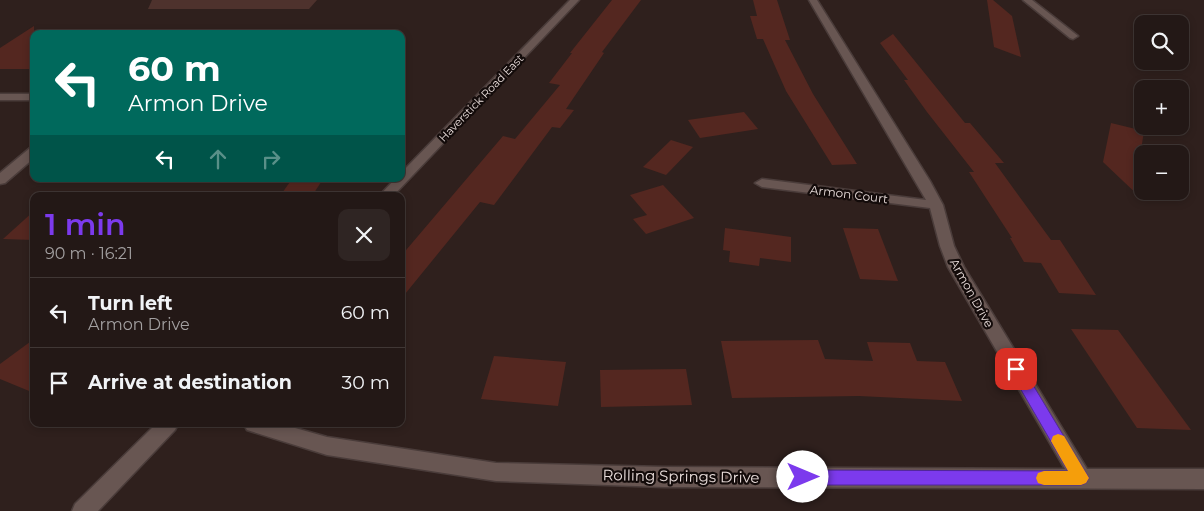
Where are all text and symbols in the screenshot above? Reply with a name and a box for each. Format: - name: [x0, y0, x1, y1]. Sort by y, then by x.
- map controls: [1134, 15, 1189, 200]
- button: search: [1134, 15, 1189, 70]
- text: 60 m: [128, 47, 221, 90]
- icon: left: [45, 50, 110, 115]
- street label: Haverstick Road East: [436, 51, 527, 145]
- button: +: [1134, 80, 1189, 135]
- text: Armon Drive: [128, 90, 268, 117]
- icon: left: [151, 145, 179, 173]
- icon: ahead: [204, 145, 232, 173]
- icon: right: [257, 145, 285, 173]
- button: −: [1134, 145, 1189, 200]
- street label: Armon Court: [809, 182, 889, 206]
- text: 1 min: [45, 206, 126, 243]
- button: close: [338, 209, 390, 261]
- text: 90 m · 16:21: [45, 244, 133, 263]
- street label: Armon Drive: [947, 256, 997, 330]
- text: Turn left: [88, 292, 173, 315]
- icon: left: [45, 299, 73, 327]
- text: 60 m: [341, 301, 390, 324]
- text: Armon Drive: [88, 315, 190, 334]
- pin: [995, 348, 1037, 390]
- icon: arrive: [1002, 355, 1030, 383]
- icon: arrive: [45, 369, 73, 397]
- text: Arrive at destination: [88, 371, 292, 394]
- text: 30 m: [342, 371, 390, 394]
- position arrow: [776, 450, 828, 502]
- street label: Rolling Springs Drive: [602, 465, 760, 487]

